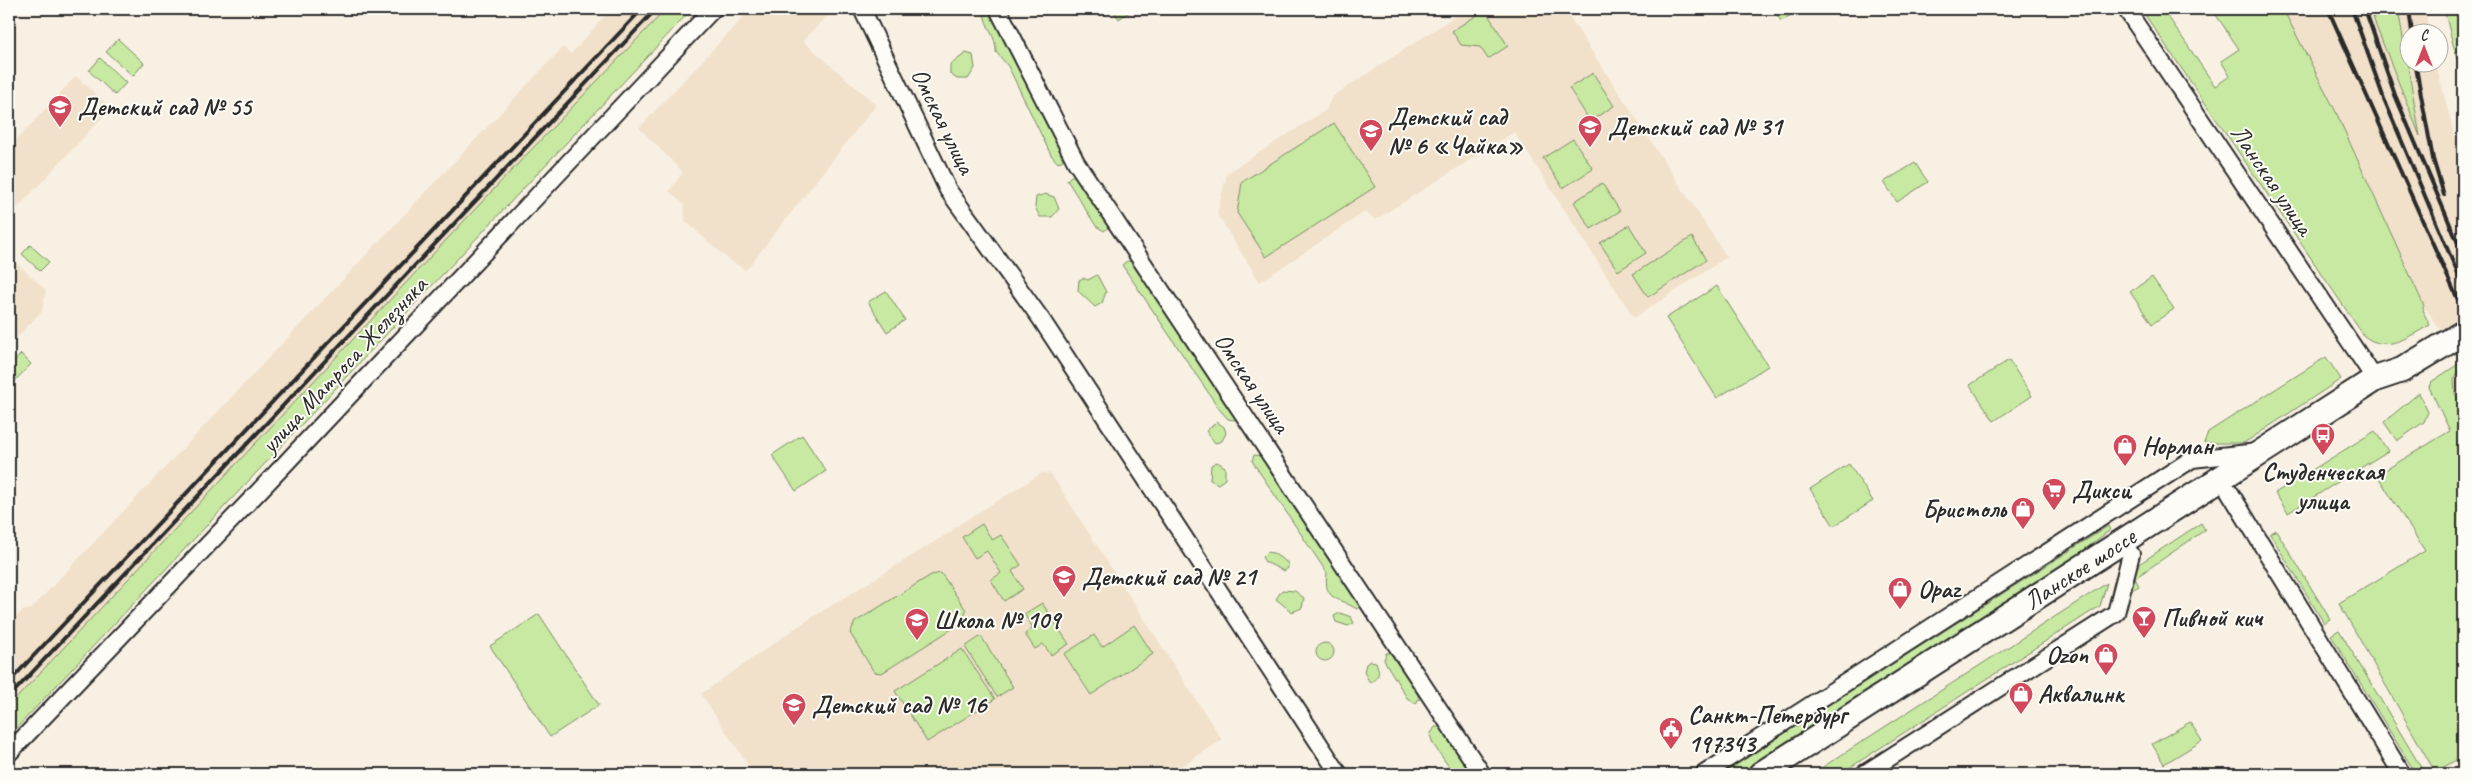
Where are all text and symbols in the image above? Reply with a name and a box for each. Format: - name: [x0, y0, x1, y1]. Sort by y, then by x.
- north arrow: [2400, 22, 2450, 72]
- text: С: [2421, 27, 2430, 44]
- street label: Омская улица: [904, 63, 983, 181]
- place label: Детский сад № 55: [78, 91, 253, 123]
- school or university icon: Детский сад № 55: [47, 94, 73, 128]
- place label: Детский сад № 6 «Чайка»: [1388, 101, 1524, 162]
- place label: Детский сад № 31: [1608, 111, 1785, 143]
- school or university icon: Детский сад № 31: [1577, 114, 1603, 148]
- school or university icon: Детский сад № 6 «Чайка»: [1358, 118, 1384, 152]
- street label: Ланская улица: [2223, 118, 2322, 244]
- street label: улица Матроса Железняка: [252, 268, 437, 462]
- street label: Омская улица: [1207, 327, 1298, 441]
- bus stop icon: Студенческая улица: [2310, 422, 2336, 456]
- place label: Норман: [2142, 430, 2215, 462]
- shop icon: Норман: [2112, 433, 2138, 467]
- place label: Студенческая улица: [2262, 456, 2386, 517]
- place label: Дикси: [2072, 474, 2133, 506]
- supermarket icon: Дикси: [2041, 477, 2067, 511]
- place label: Бристоль: [1922, 493, 2008, 525]
- shop icon: Бристоль: [2010, 496, 2036, 530]
- street label: Ланское шоссе: [2018, 520, 2144, 617]
- place label: Детский сад № 21: [1082, 561, 1259, 593]
- school or university icon: Детский сад № 21: [1051, 564, 1077, 598]
- place label: Opaz: [1918, 573, 1962, 605]
- shop icon: Opaz: [1887, 576, 1913, 610]
- place label: Пивной кич: [2162, 602, 2264, 634]
- place label: Школа № 109: [934, 604, 1063, 636]
- bar icon: Пивной кич: [2131, 605, 2157, 639]
- school or university icon: Школа № 109: [904, 607, 930, 641]
- place label: Ozon: [2046, 639, 2089, 671]
- shop icon: Ozon: [2093, 642, 2119, 676]
- place label: Аквалинк: [2038, 678, 2126, 710]
- shop icon: Аквалинк: [2008, 681, 2034, 715]
- place label: Детский сад № 16: [812, 689, 989, 721]
- school or university icon: Детский сад № 16: [781, 692, 807, 726]
- place label: Санкт-Петербург 197343: [1688, 699, 1851, 760]
- public building icon: Санкт-Петербург 197343: [1658, 716, 1684, 750]

